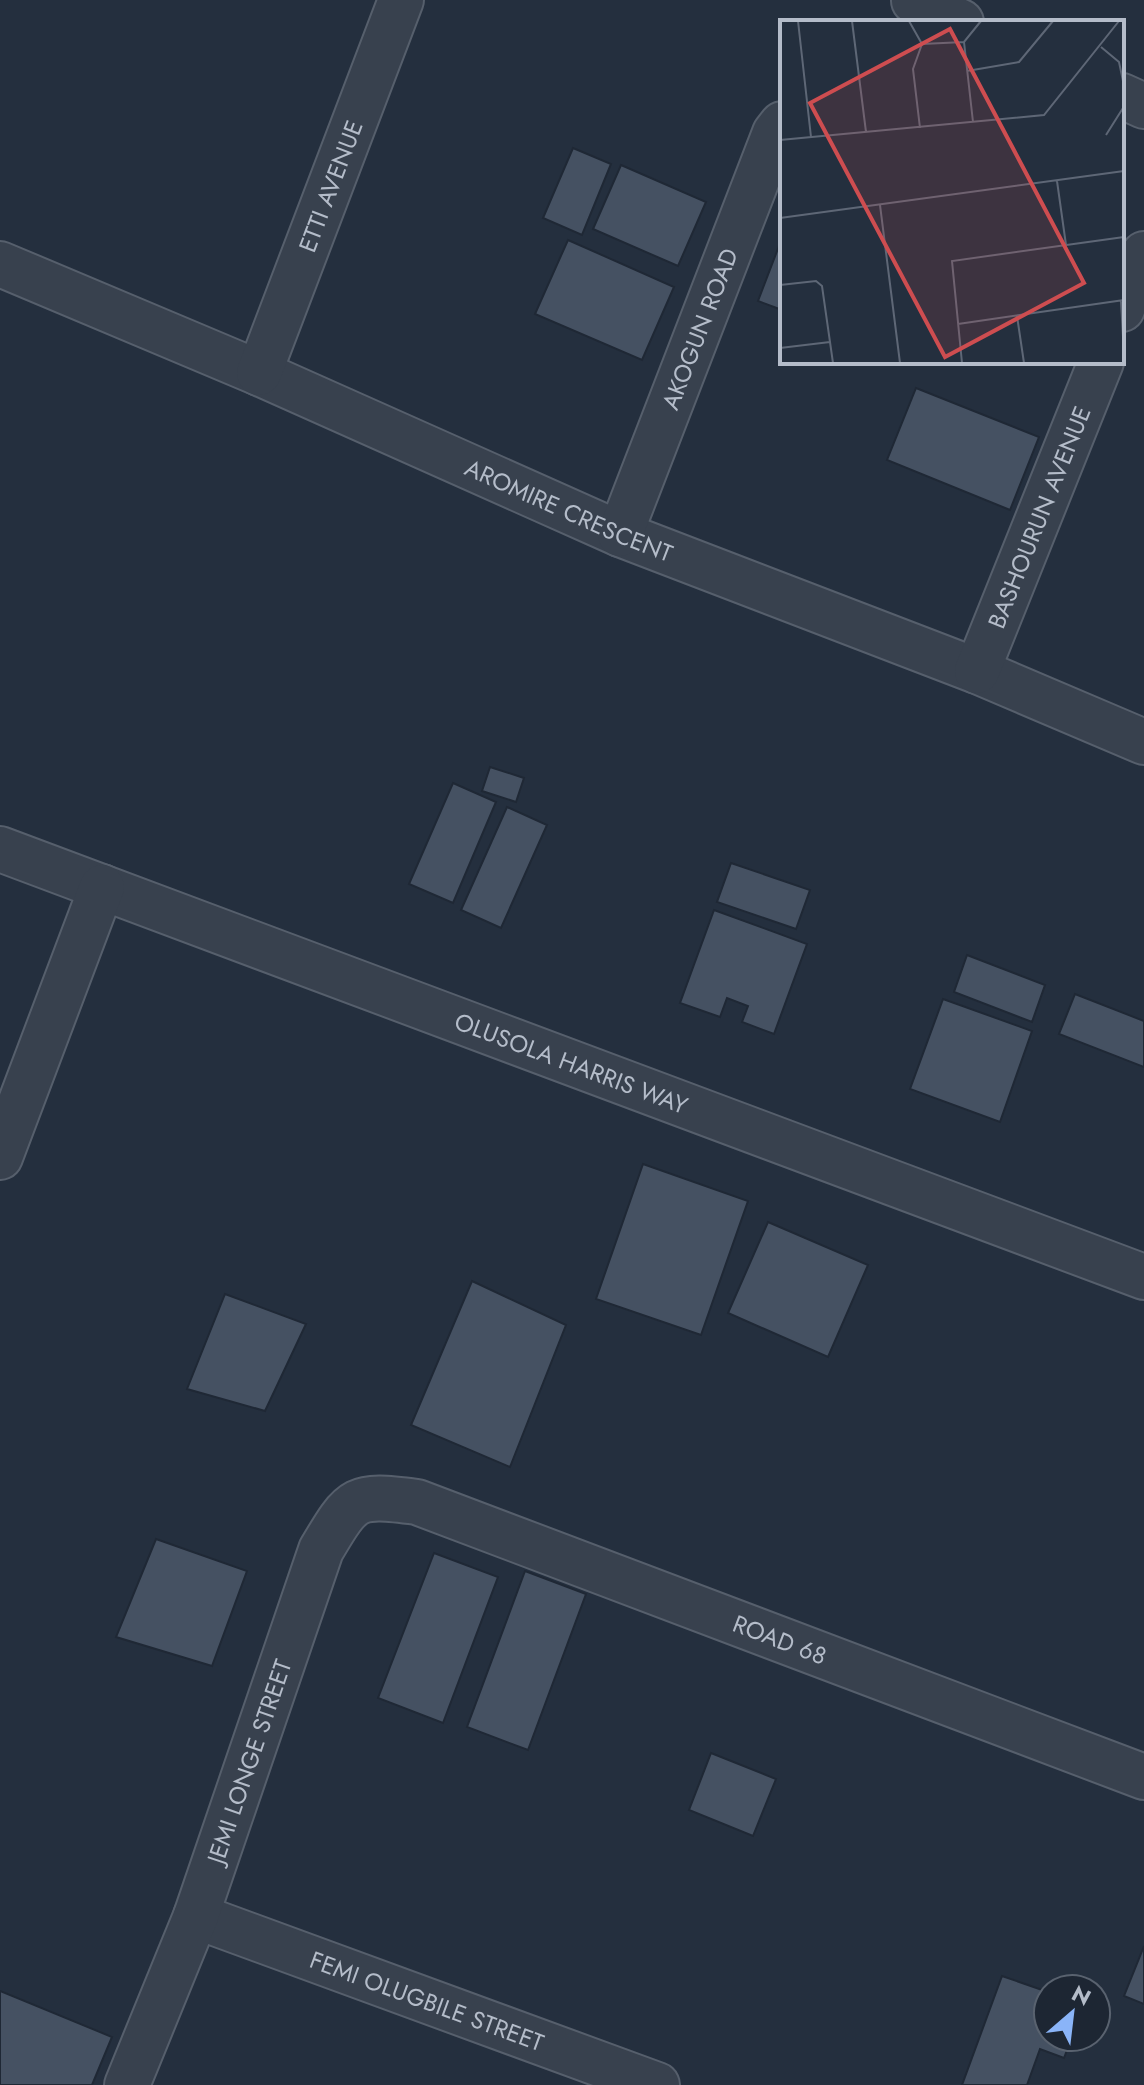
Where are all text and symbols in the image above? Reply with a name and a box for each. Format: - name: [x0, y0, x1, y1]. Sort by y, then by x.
- inset map: [780, 20, 1124, 364]
- street label: ETTI AVENUE: [289, 115, 371, 257]
- street label: AKOGUN ROAD: [652, 243, 746, 415]
- street label: BASHOURUN AVENUE: [978, 401, 1099, 633]
- street label: AROMIRE CRESCENT: [460, 450, 678, 570]
- street label: OLUSOLA HARRIS WAY: [450, 1003, 693, 1123]
- street label: ROAD 68: [728, 1606, 832, 1673]
- street label: JEMI LONGE STREET: [197, 1655, 300, 1871]
- street label: FEMI OLUGBILE STREET: [305, 1942, 549, 2060]
- north arrow: [1032, 1973, 1112, 2053]
- text: N: [1066, 1977, 1097, 2014]

